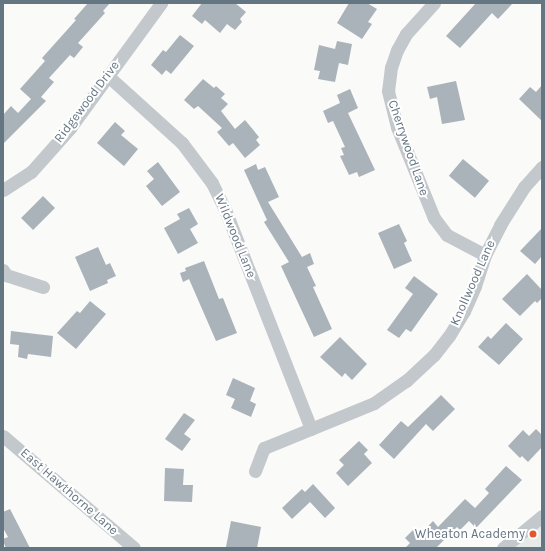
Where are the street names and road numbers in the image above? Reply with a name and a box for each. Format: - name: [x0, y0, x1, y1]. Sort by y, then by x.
- street label: Ridgewood Drive: [51, 58, 123, 146]
- street label: Cherrywood Lane: [384, 98, 432, 198]
- street label: Wildwood Lane: [211, 192, 259, 280]
- street label: Knollwood Lane: [447, 238, 499, 328]
- street label: East Hawthorne Lane: [17, 445, 121, 539]

